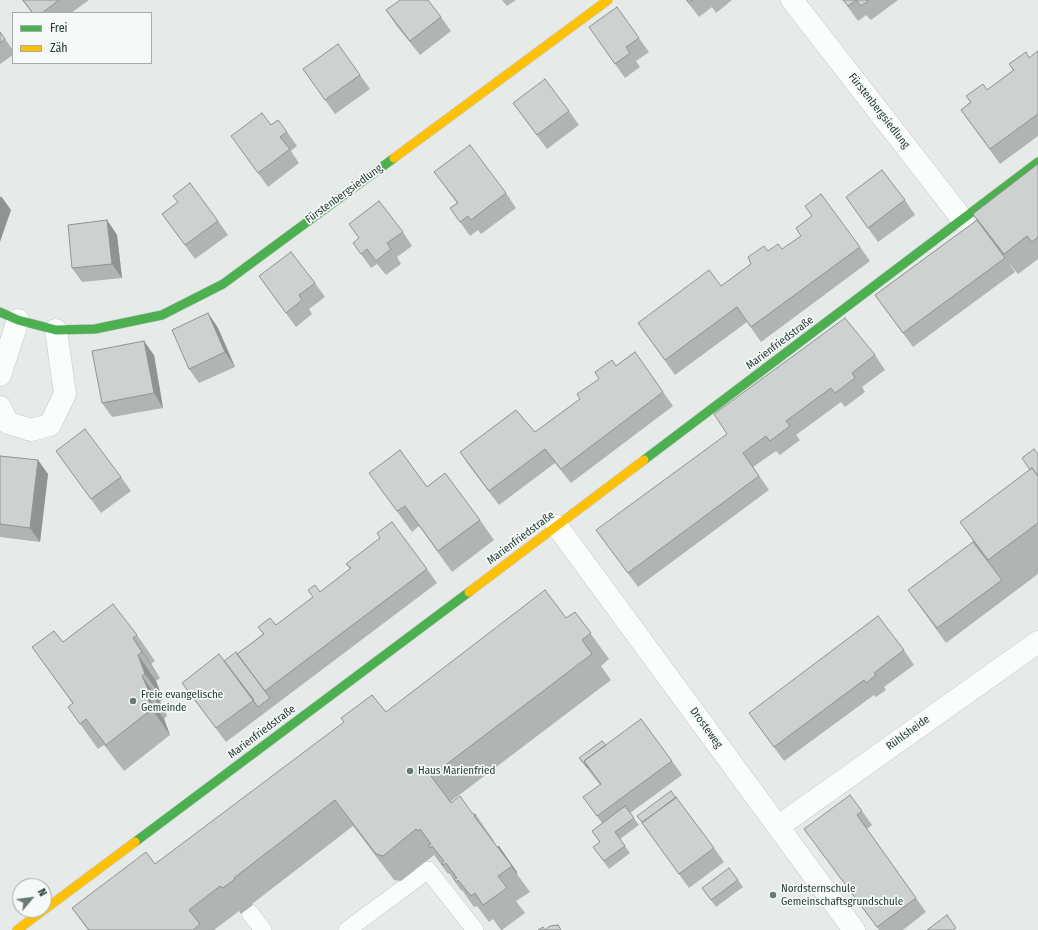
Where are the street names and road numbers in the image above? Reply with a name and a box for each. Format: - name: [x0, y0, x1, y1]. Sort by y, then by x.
- street label: Fürstenbergsiedlung: [846, 71, 912, 151]
- street label: Fürstenbergsiedlung: [303, 162, 385, 226]
- street label: Marienfriedstraße: [744, 313, 816, 373]
- street label: Marienfriedstraße: [485, 508, 557, 568]
- street label: Marienfriedstraße: [226, 702, 298, 762]
- street label: Drosteweg: [687, 705, 725, 751]
- street label: Rühlsheide: [884, 713, 932, 753]

